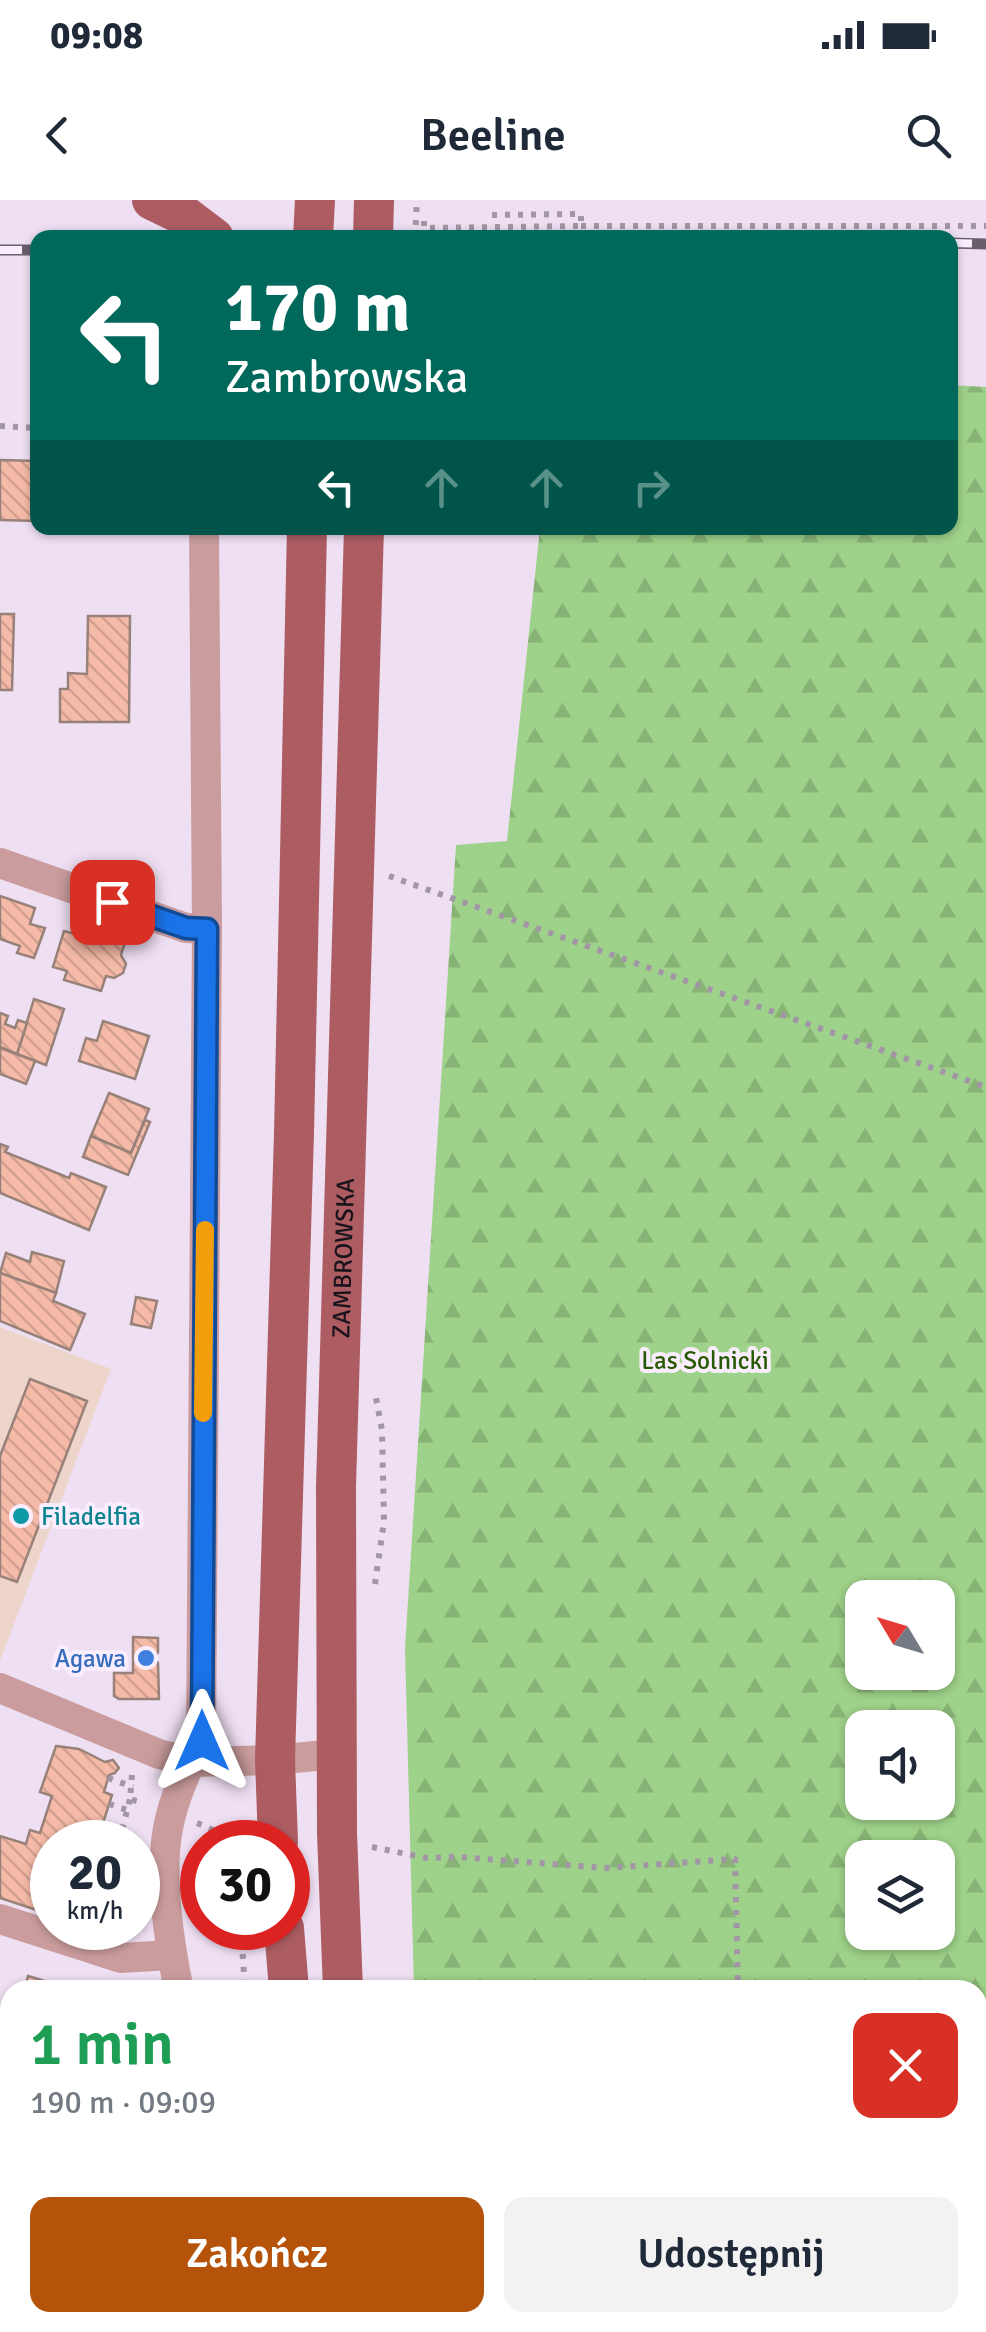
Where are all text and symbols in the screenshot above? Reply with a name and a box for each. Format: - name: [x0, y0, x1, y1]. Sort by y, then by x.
- text: 09:08: [50, 12, 143, 59]
- icon: back: [30, 108, 85, 163]
- text: Beeline: [420, 108, 566, 163]
- icon: search: [901, 108, 956, 163]
- text: 170 m: [225, 264, 410, 350]
- icon: left: [60, 270, 190, 400]
- text: Zambrowska: [225, 350, 468, 405]
- icon: left: [309, 460, 364, 515]
- icon: ahead: [414, 460, 469, 515]
- icon: ahead: [519, 460, 574, 515]
- icon: right: [624, 460, 679, 515]
- pin: [70, 860, 155, 945]
- icon: arrive: [85, 875, 140, 930]
- street label: ZAMBROWSKA: [325, 1177, 361, 1339]
- park label: Las Solnicki: [641, 1345, 769, 1376]
- place label: Filadelfia: [41, 1501, 141, 1532]
- marker: Filadelfia: [10, 1505, 32, 1527]
- north arrow: [845, 1580, 955, 1690]
- map controls: [845, 1580, 955, 1950]
- place label: Agawa: [55, 1643, 126, 1674]
- marker: Agawa: [135, 1647, 157, 1669]
- position arrow: [150, 1689, 254, 1793]
- button: sound: [845, 1710, 955, 1820]
- speed limit sign: 30: [180, 1820, 310, 1950]
- button: layers: [845, 1840, 955, 1950]
- text: 20: [68, 1842, 122, 1904]
- text: km/h: [67, 1895, 123, 1926]
- text: 1 min: [30, 2008, 174, 2082]
- button: close: [853, 2013, 958, 2118]
- text: 190 m · 09:09: [30, 2083, 216, 2122]
- button: Zakończ: [30, 2197, 484, 2312]
- button: Udostępnij: [504, 2197, 958, 2312]

